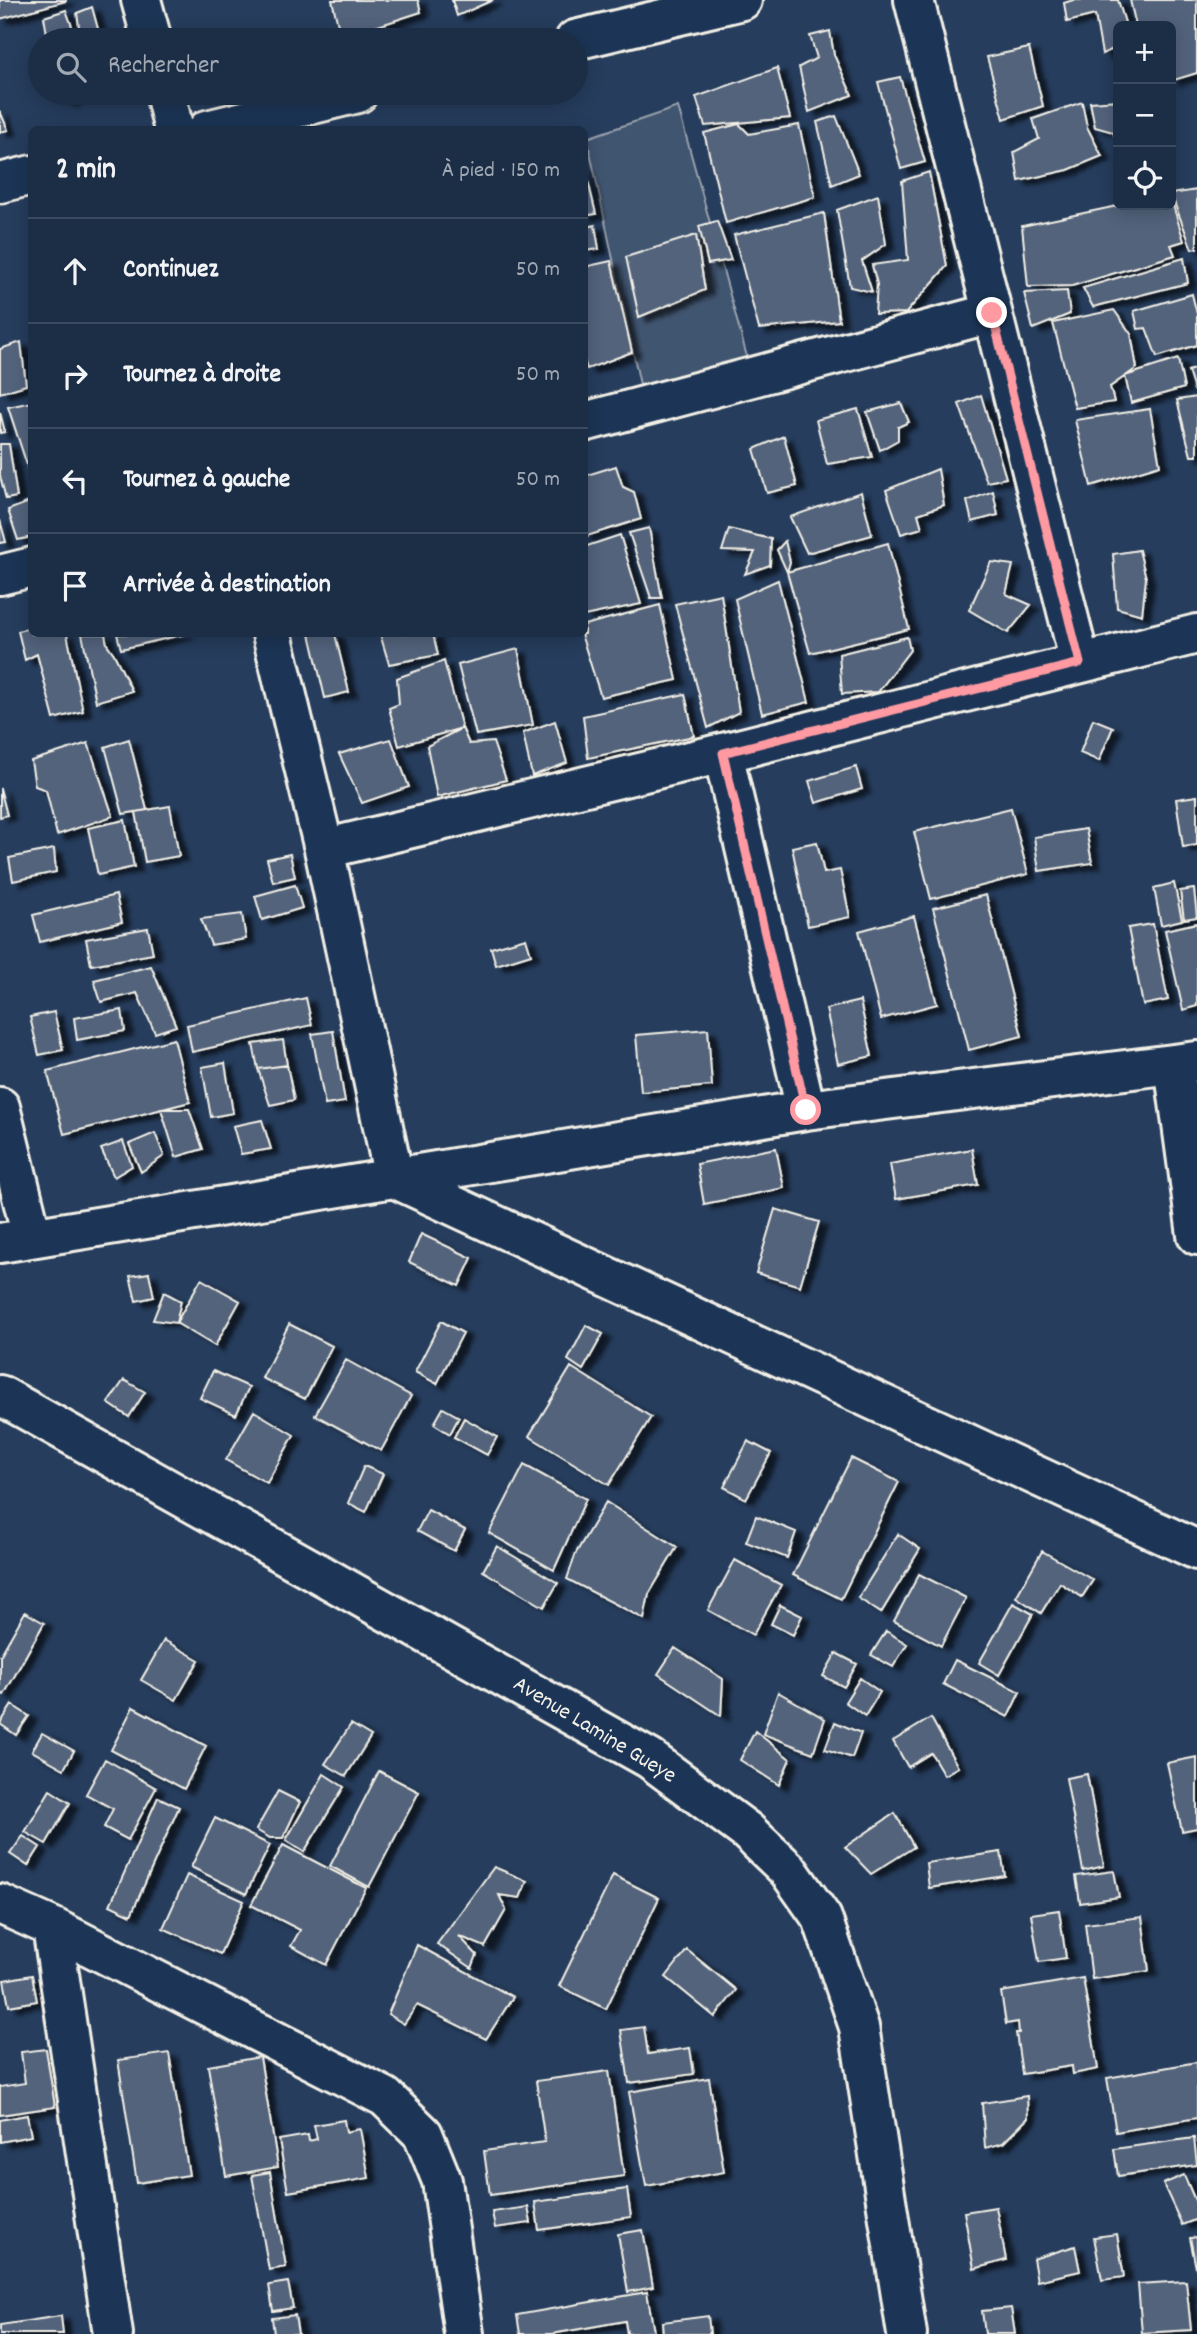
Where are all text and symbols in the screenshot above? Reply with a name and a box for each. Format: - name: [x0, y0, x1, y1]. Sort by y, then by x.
- map controls: [1113, 21, 1176, 210]
- button: +: [1113, 21, 1176, 84]
- search box: [28, 28, 588, 105]
- icon: search: [52, 48, 90, 86]
- text: Rechercher: [108, 48, 219, 85]
- button: −: [1113, 84, 1176, 147]
- button: locate: [1113, 147, 1176, 210]
- text: 2 min: [56, 150, 116, 193]
- text: À pied · 150 m: [442, 155, 560, 188]
- icon: ahead: [56, 252, 94, 290]
- text: Continuez: [123, 252, 218, 289]
- text: 50 m: [516, 254, 560, 287]
- route end: [976, 297, 1007, 328]
- icon: right: [56, 357, 94, 395]
- text: Tournez à droite: [123, 357, 281, 394]
- text: 50 m: [516, 359, 560, 392]
- icon: left: [56, 462, 94, 500]
- text: Tournez à gauche: [123, 462, 290, 499]
- text: 50 m: [516, 464, 560, 497]
- icon: arrive: [56, 567, 94, 605]
- text: Arrivée à destination: [123, 567, 331, 604]
- route start: [790, 1094, 821, 1125]
- street label: Avenue Lamine Gueye: [506, 1669, 682, 1793]

